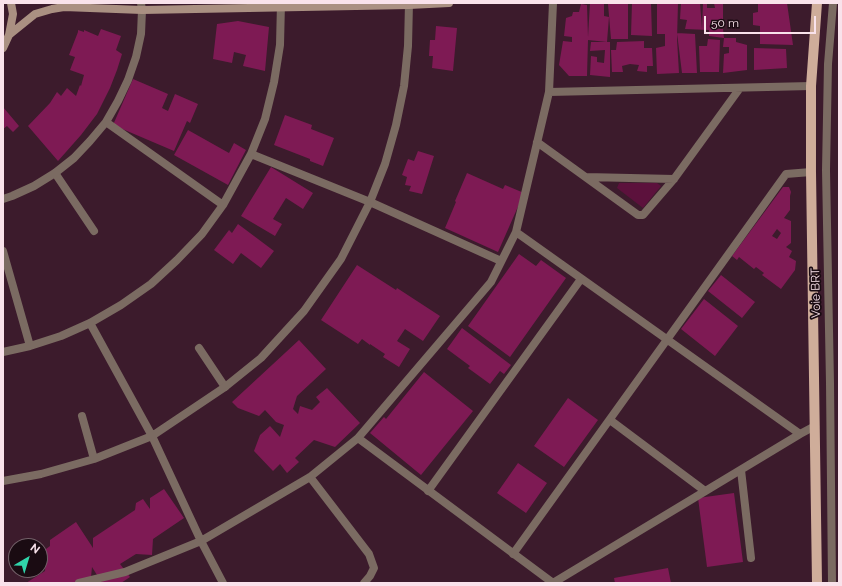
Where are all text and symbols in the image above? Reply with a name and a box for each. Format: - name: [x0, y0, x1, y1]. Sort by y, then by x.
- scale bar: [706, 8, 818, 34]
- text: 50 m: [711, 16, 739, 30]
- street label: Voie BRT: [808, 268, 824, 318]
- north arrow: [8, 538, 48, 578]
- text: N: [28, 541, 42, 557]

